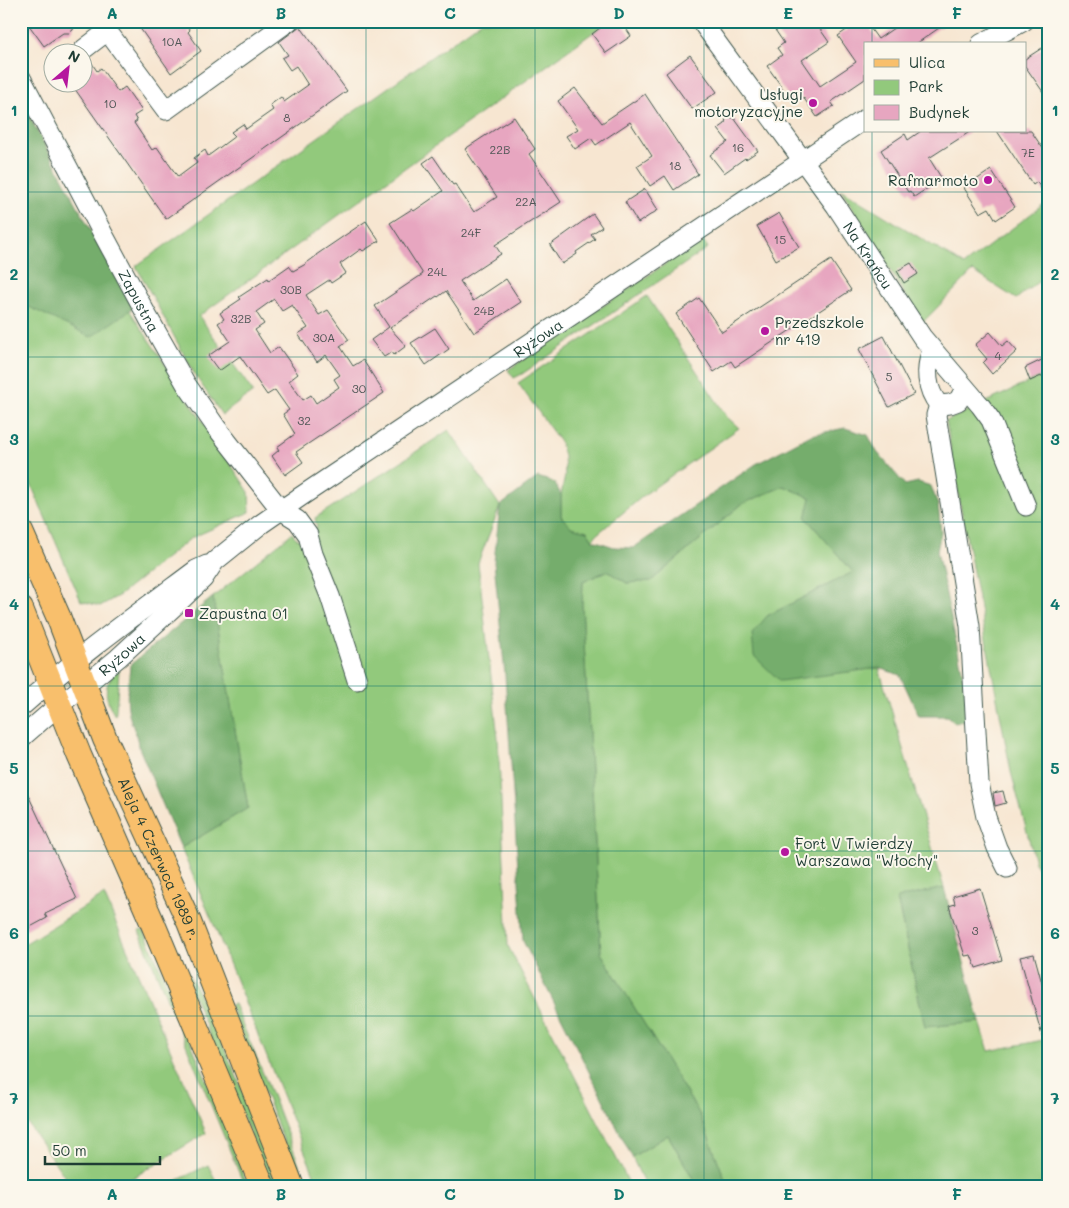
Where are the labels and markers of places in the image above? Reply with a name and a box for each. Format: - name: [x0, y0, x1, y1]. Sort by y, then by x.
- place label: Usługi motoryzacyjne: [694, 84, 803, 121]
- marker: Usługi motoryzacyjne: [807, 97, 819, 109]
- place label: Rafmarmoto: [888, 170, 978, 190]
- marker: Rafmarmoto: [982, 174, 994, 186]
- place label: Przedszkole nr 419: [775, 312, 864, 349]
- marker: Przedszkole nr 419: [759, 325, 771, 337]
- place label: Zapustna 01: [199, 603, 288, 623]
- marker: Zapustna 01: [183, 607, 195, 619]
- place label: Fort V Twierdzy Warszawa "Włochy": [795, 833, 938, 870]
- marker: Fort V Twierdzy Warszawa "Włochy": [779, 846, 791, 858]

